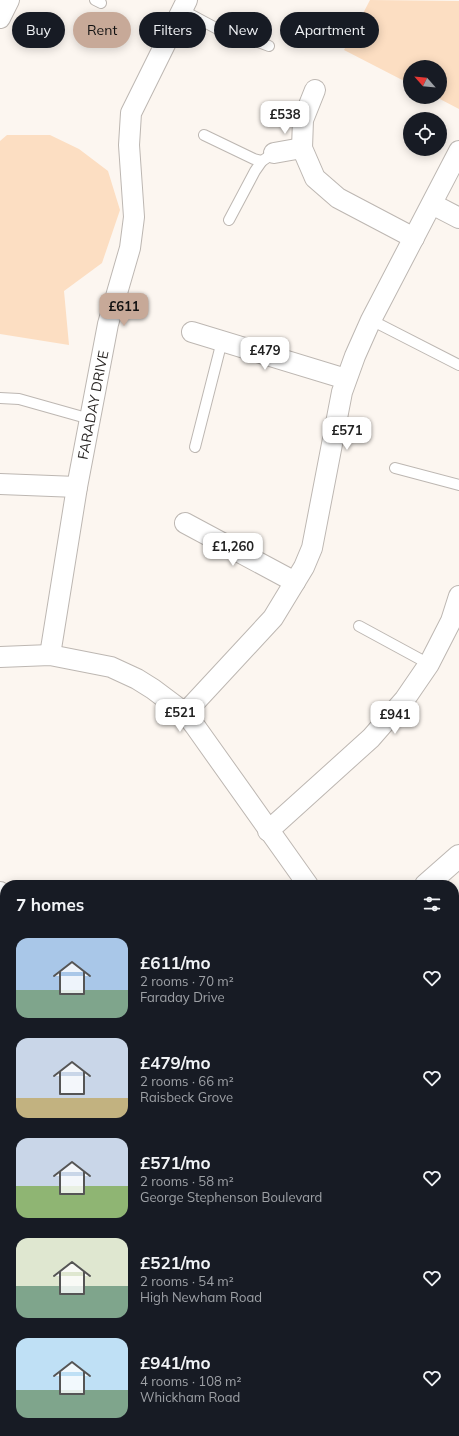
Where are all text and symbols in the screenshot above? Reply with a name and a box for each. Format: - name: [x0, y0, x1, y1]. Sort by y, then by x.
- chip: Buy: [12, 12, 65, 48]
- chip: Rent: [73, 12, 131, 48]
- chip: Filters: [139, 12, 206, 48]
- chip: New: [214, 12, 272, 48]
- chip: Apartment: [280, 12, 379, 48]
- north arrow: [403, 60, 447, 104]
- map controls: [403, 60, 447, 156]
- pin: £538: [261, 101, 309, 135]
- text: £538: [269, 106, 301, 122]
- button: locate: [403, 112, 447, 156]
- pin: £611: [100, 293, 148, 327]
- text: £611: [108, 298, 140, 314]
- pin: £479: [241, 337, 289, 371]
- text: £479: [249, 342, 281, 358]
- street label: FARADAY DRIVE: [74, 349, 112, 461]
- pin: £571: [323, 417, 371, 451]
- text: £571: [331, 422, 363, 438]
- pin: £1,260: [200, 533, 266, 567]
- text: £1,260: [212, 538, 254, 554]
- pin: £521: [156, 699, 204, 733]
- pin: £941: [371, 701, 419, 735]
- text: £521: [164, 704, 196, 720]
- text: £941: [379, 706, 411, 722]
- icon: filters: [421, 893, 443, 915]
- text: 7 homes: [16, 894, 84, 915]
- text: £611/mo: [140, 952, 211, 973]
- icon: home: [48, 954, 96, 1002]
- icon: heart: [421, 967, 443, 989]
- text: 2 rooms · 70 m²: [140, 973, 234, 989]
- text: Faraday Drive: [140, 989, 225, 1005]
- text: £479/mo: [140, 1052, 211, 1073]
- icon: home: [48, 1054, 96, 1102]
- icon: heart: [421, 1067, 443, 1089]
- text: 2 rooms · 66 m²: [140, 1073, 234, 1089]
- text: Raisbeck Grove: [140, 1089, 233, 1105]
- text: £571/mo: [140, 1152, 211, 1173]
- icon: home: [48, 1154, 96, 1202]
- icon: heart: [421, 1167, 443, 1189]
- text: 2 rooms · 58 m²: [140, 1173, 234, 1189]
- text: George Stephenson Boulevard: [140, 1189, 322, 1205]
- text: £521/mo: [140, 1252, 211, 1273]
- icon: home: [48, 1254, 96, 1302]
- icon: heart: [421, 1267, 443, 1289]
- text: 2 rooms · 54 m²: [140, 1273, 234, 1289]
- text: High Newham Road: [140, 1289, 262, 1305]
- text: £941/mo: [140, 1352, 211, 1373]
- icon: home: [48, 1354, 96, 1402]
- icon: heart: [421, 1367, 443, 1389]
- text: 4 rooms · 108 m²: [140, 1373, 241, 1389]
- text: Whickham Road: [140, 1389, 240, 1405]

